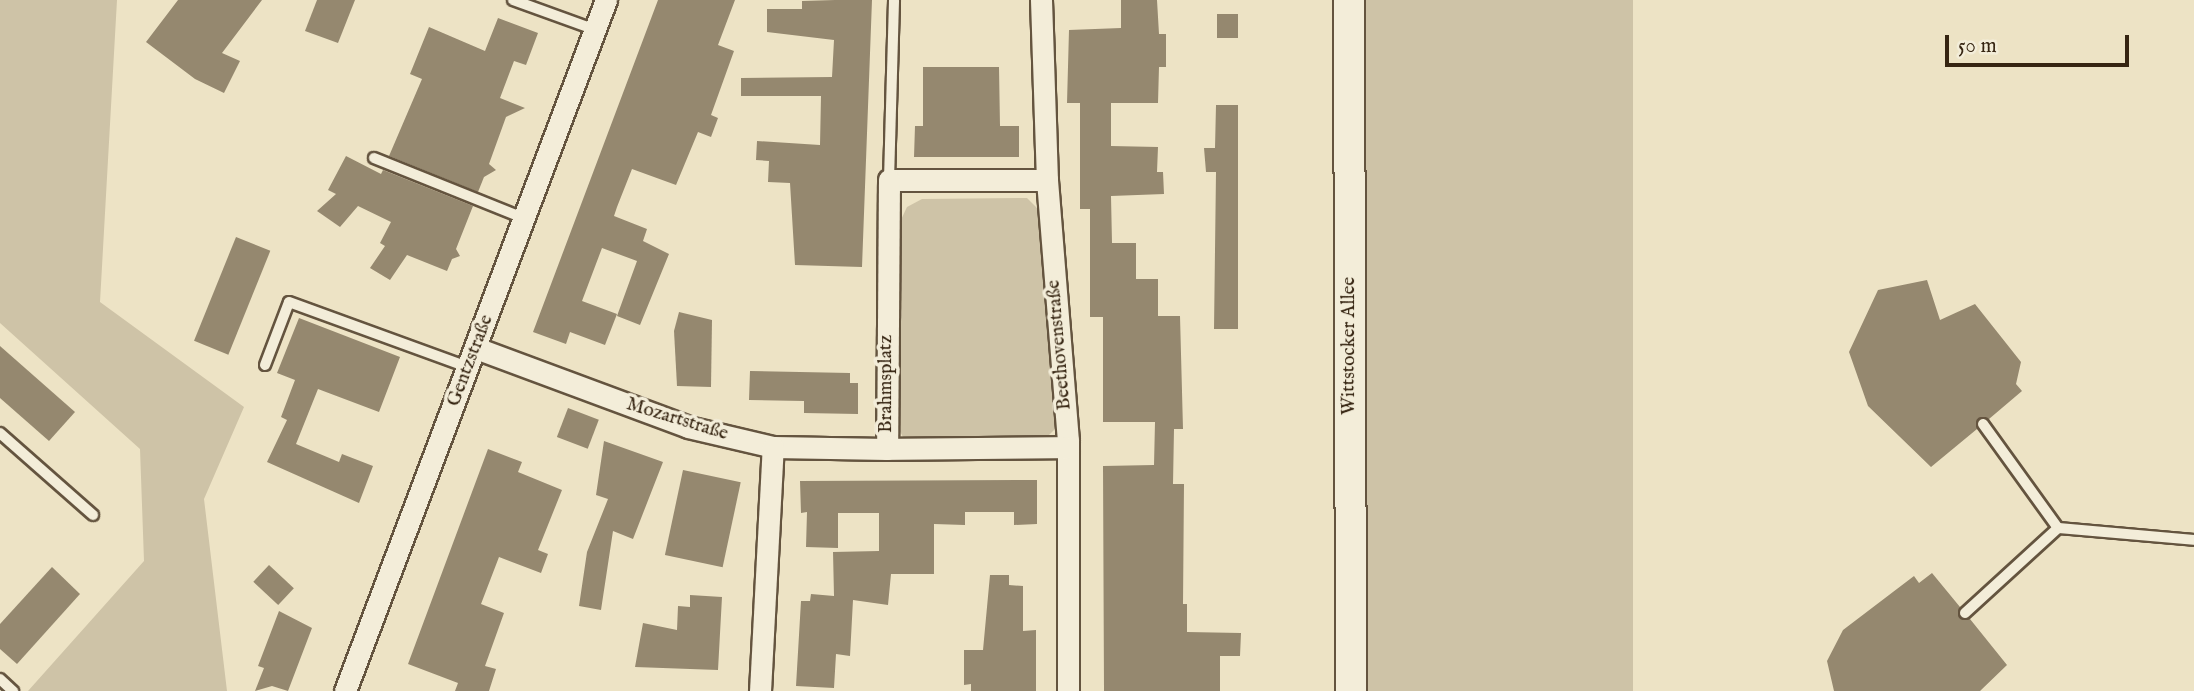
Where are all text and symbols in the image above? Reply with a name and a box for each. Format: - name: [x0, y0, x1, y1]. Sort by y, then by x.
- scale bar: [1949, 21, 2133, 65]
- text: 50 m: [1958, 33, 1997, 60]
- street label: Wittstocker Allee: [1339, 277, 1361, 415]
- street label: Beethovenstraße: [1043, 279, 1077, 411]
- street label: Gentzstraße: [443, 312, 499, 410]
- street label: Brahmsplatz: [876, 335, 898, 433]
- street label: Mozartstraße: [623, 394, 731, 446]

